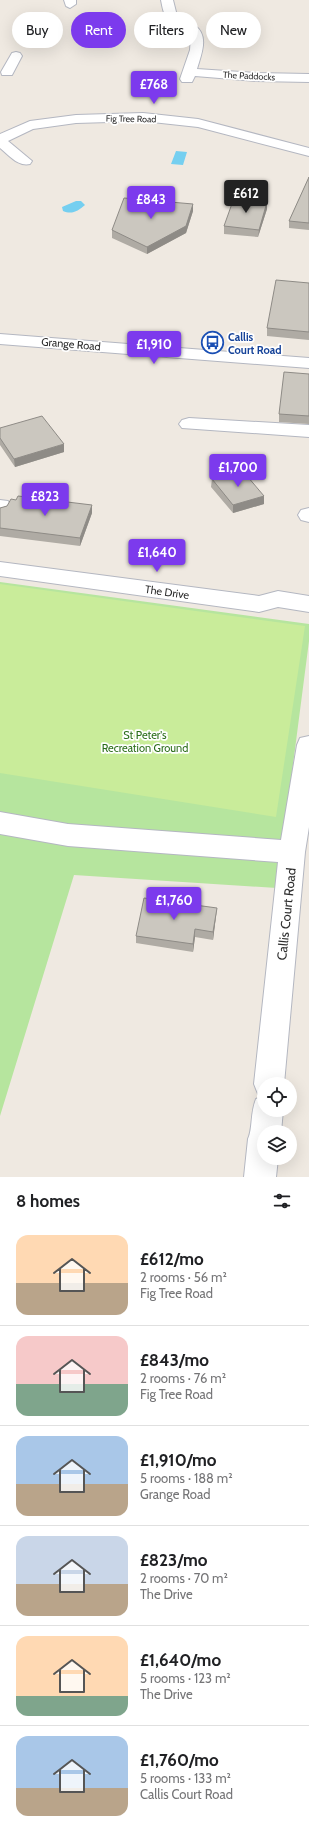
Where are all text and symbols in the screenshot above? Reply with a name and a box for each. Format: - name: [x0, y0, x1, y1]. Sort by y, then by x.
- chip: Buy: [12, 12, 63, 48]
- chip: Rent: [71, 12, 126, 48]
- chip: Filters: [134, 12, 198, 48]
- chip: New: [206, 12, 261, 48]
- street label: The Paddocks: [223, 69, 276, 82]
- pin: £768: [130, 71, 178, 105]
- text: £768: [140, 76, 168, 92]
- street label: Fig Tree Road: [106, 113, 156, 124]
- pin: £612: [222, 180, 270, 214]
- text: £612: [233, 185, 259, 201]
- pin: £843: [127, 186, 175, 220]
- text: £843: [136, 191, 166, 207]
- bus stop icon: Callis Court Road: [200, 330, 226, 356]
- place label: Callis Court Road: [228, 330, 282, 357]
- pin: £1,910: [121, 331, 187, 365]
- street label: Grange Road: [41, 334, 101, 354]
- text: £1,910: [136, 336, 172, 352]
- pin: £1,700: [205, 454, 271, 488]
- text: £1,700: [218, 459, 258, 475]
- pin: £823: [21, 483, 69, 517]
- text: £823: [31, 488, 59, 504]
- pin: £1,640: [124, 539, 190, 573]
- text: £1,640: [137, 544, 177, 560]
- street label: The Drive: [144, 582, 190, 602]
- park label: St Peter's Recreation Ground: [102, 728, 188, 755]
- street label: Callis Court Road: [273, 867, 299, 961]
- pin: £1,760: [141, 887, 207, 921]
- text: £1,760: [155, 892, 193, 908]
- map controls: [257, 1077, 297, 1165]
- button: locate: [257, 1077, 297, 1117]
- button: layers: [257, 1125, 297, 1165]
- icon: filters: [271, 1190, 293, 1212]
- text: 8 homes: [16, 1191, 80, 1211]
- text: £612/mo: [140, 1249, 204, 1269]
- icon: home: [48, 1251, 96, 1299]
- text: 2 rooms · 56 m²: [140, 1269, 227, 1285]
- text: Fig Tree Road: [140, 1285, 213, 1301]
- text: £843/mo: [140, 1350, 209, 1370]
- icon: home: [48, 1352, 96, 1400]
- text: 2 rooms · 76 m²: [140, 1370, 226, 1386]
- text: Fig Tree Road: [140, 1386, 213, 1402]
- text: £1,910/mo: [140, 1450, 217, 1470]
- icon: home: [48, 1452, 96, 1500]
- text: 5 rooms · 188 m²: [140, 1470, 233, 1486]
- text: Grange Road: [140, 1486, 210, 1502]
- text: £823/mo: [140, 1550, 207, 1570]
- icon: home: [48, 1552, 96, 1600]
- text: 2 rooms · 70 m²: [140, 1570, 228, 1586]
- text: The Drive: [140, 1586, 193, 1602]
- text: £1,640/mo: [140, 1650, 221, 1670]
- icon: home: [48, 1652, 96, 1700]
- text: 5 rooms · 123 m²: [140, 1670, 231, 1686]
- text: The Drive: [140, 1686, 193, 1702]
- text: £1,760/mo: [140, 1750, 219, 1770]
- icon: home: [48, 1752, 96, 1800]
- text: 5 rooms · 133 m²: [140, 1770, 231, 1786]
- text: Callis Court Road: [140, 1786, 233, 1802]

